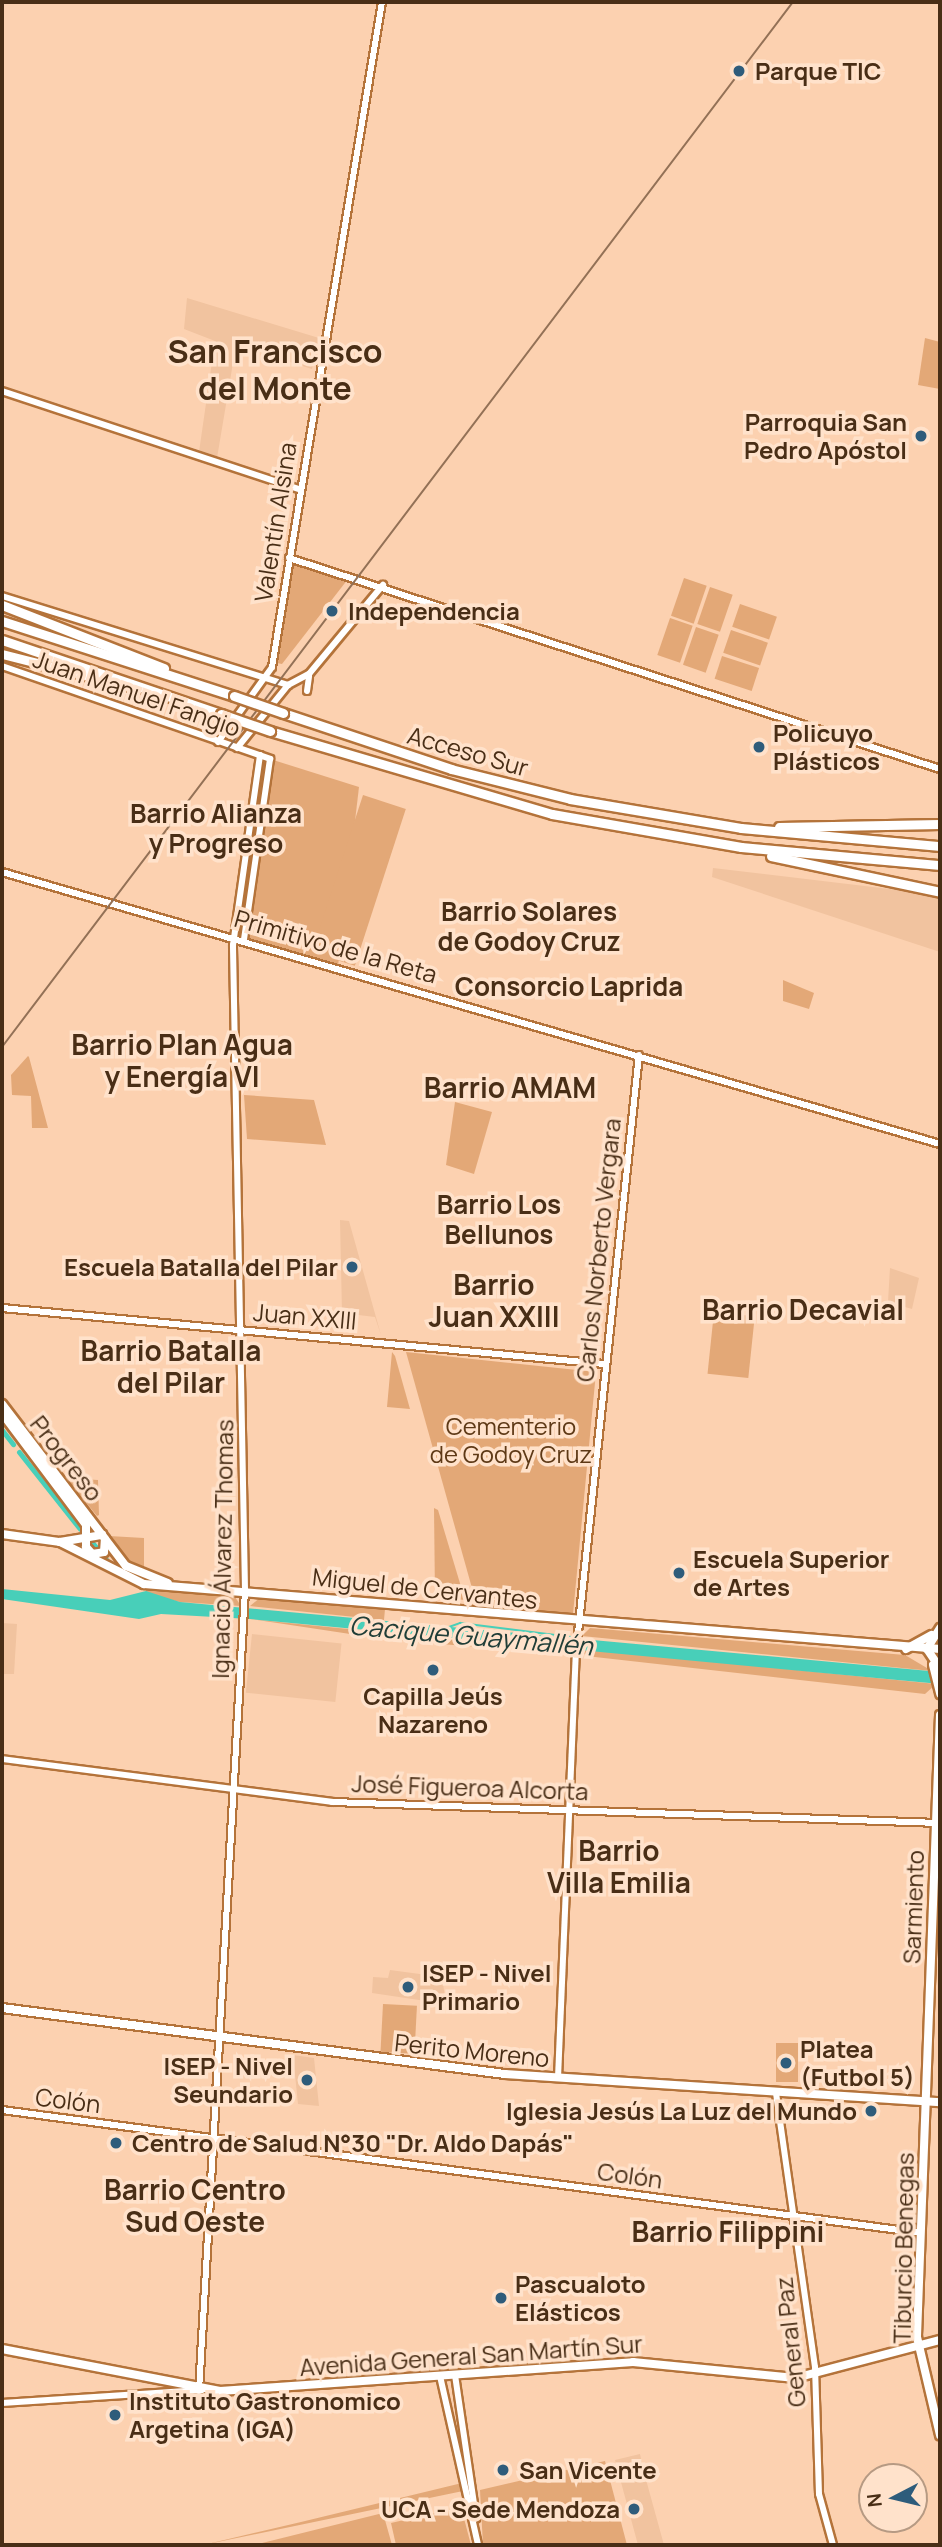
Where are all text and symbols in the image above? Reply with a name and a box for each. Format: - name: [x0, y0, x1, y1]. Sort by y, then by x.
- place label: Parque TIC: [755, 57, 881, 85]
- marker: Parque TIC: [729, 61, 749, 81]
- district label: San Francisco del Monte: [167, 333, 383, 408]
- place label: Parroquia San Pedro Apóstol: [744, 408, 907, 464]
- marker: Parroquia San Pedro Apóstol: [913, 428, 929, 444]
- street label: Valentín Alsina: [248, 440, 302, 604]
- place label: Independencia: [348, 597, 520, 625]
- marker: Independencia: [322, 601, 342, 621]
- street label: Juan Manuel Fangio: [30, 644, 244, 742]
- place label: Policuyo Plásticos: [773, 719, 880, 775]
- street label: Acceso Sur: [404, 720, 532, 782]
- marker: Policuyo Plásticos: [751, 739, 767, 755]
- district label: Barrio Alianza y Progreso: [130, 798, 302, 860]
- district label: Barrio Solares de Godoy Cruz: [437, 896, 621, 958]
- street label: Primitivo de la Reta: [231, 903, 441, 989]
- district label: Consorcio Laprida: [455, 971, 683, 1003]
- district label: Barrio Plan Agua y Energía VI: [71, 1027, 293, 1093]
- district label: Barrio AMAM: [424, 1070, 596, 1104]
- street label: Carlos Norberto Vergara: [570, 1117, 626, 1383]
- district label: Barrio Los Bellunos: [437, 1189, 561, 1250]
- place label: Escuela Batalla del Pilar: [64, 1253, 338, 1281]
- marker: Escuela Batalla del Pilar: [344, 1259, 360, 1275]
- district label: Barrio Juan XXIII: [428, 1267, 560, 1333]
- district label: Barrio Decavial: [702, 1292, 904, 1326]
- street label: Juan XXIII: [252, 1297, 358, 1335]
- district label: Barrio Batalla del Pilar: [81, 1333, 261, 1399]
- street label: Progreso: [25, 1410, 109, 1506]
- park label: Cementerio de Godoy Cruz: [430, 1412, 592, 1468]
- street label: Ignacio Álvarez Thomas: [205, 1419, 239, 1679]
- place label: Escuela Superior de Artes: [693, 1545, 889, 1601]
- street label: Miguel de Cervantes: [311, 1562, 539, 1614]
- marker: Escuela Superior de Artes: [671, 1565, 687, 1581]
- water label: Cacique Guaymallén: [348, 1610, 594, 1662]
- marker: Capilla Jeús Nazareno: [425, 1662, 441, 1678]
- place label: Capilla Jeús Nazareno: [363, 1682, 503, 1738]
- street label: José Figueroa Alcorta: [351, 1768, 589, 1806]
- district label: Barrio Villa Emilia: [547, 1833, 691, 1899]
- street label: Sarmiento: [897, 1850, 929, 1964]
- place label: ISEP - Nivel Primario: [422, 1959, 551, 2015]
- marker: ISEP - Nivel Primario: [400, 1979, 416, 1995]
- street label: Perito Moreno: [393, 2028, 551, 2072]
- place label: Platea (Futbol 5): [800, 2035, 915, 2091]
- place label: ISEP - Nivel Seundario: [164, 2052, 293, 2108]
- marker: Platea (Futbol 5): [778, 2055, 794, 2071]
- marker: ISEP - Nivel Seundario: [299, 2072, 315, 2088]
- street label: Colón: [34, 2082, 102, 2118]
- place label: Iglesia Jesús La Luz del Mundo: [506, 2097, 857, 2125]
- marker: Iglesia Jesús La Luz del Mundo: [863, 2103, 879, 2119]
- place label: Centro de Salud N°30 "Dr. Aldo Dapás": [132, 2129, 574, 2157]
- marker: Centro de Salud N°30 "Dr. Aldo Dapás": [106, 2133, 126, 2153]
- street label: Tiburcio Benegas: [887, 2152, 919, 2344]
- street label: Colón: [596, 2156, 664, 2194]
- district label: Barrio Centro Sud Oeste: [104, 2172, 286, 2238]
- district label: Barrio Filippini: [632, 2214, 824, 2248]
- place label: Pascualoto Elásticos: [515, 2270, 646, 2326]
- street label: General Paz: [769, 2276, 811, 2408]
- marker: Pascualoto Elásticos: [493, 2290, 509, 2306]
- street label: Avenida General San Martín Sur: [298, 2329, 644, 2381]
- place label: Instituto Gastronomico Argetina (IGA): [129, 2387, 401, 2443]
- marker: Instituto Gastronomico Argetina (IGA): [107, 2407, 123, 2423]
- place label: San Vicente: [519, 2456, 657, 2484]
- marker: San Vicente: [493, 2460, 513, 2480]
- north arrow: [858, 2463, 928, 2533]
- text: N: [860, 2492, 888, 2509]
- place label: UCA - Sede Mendoza: [381, 2495, 620, 2523]
- marker: UCA - Sede Mendoza: [626, 2501, 642, 2517]

